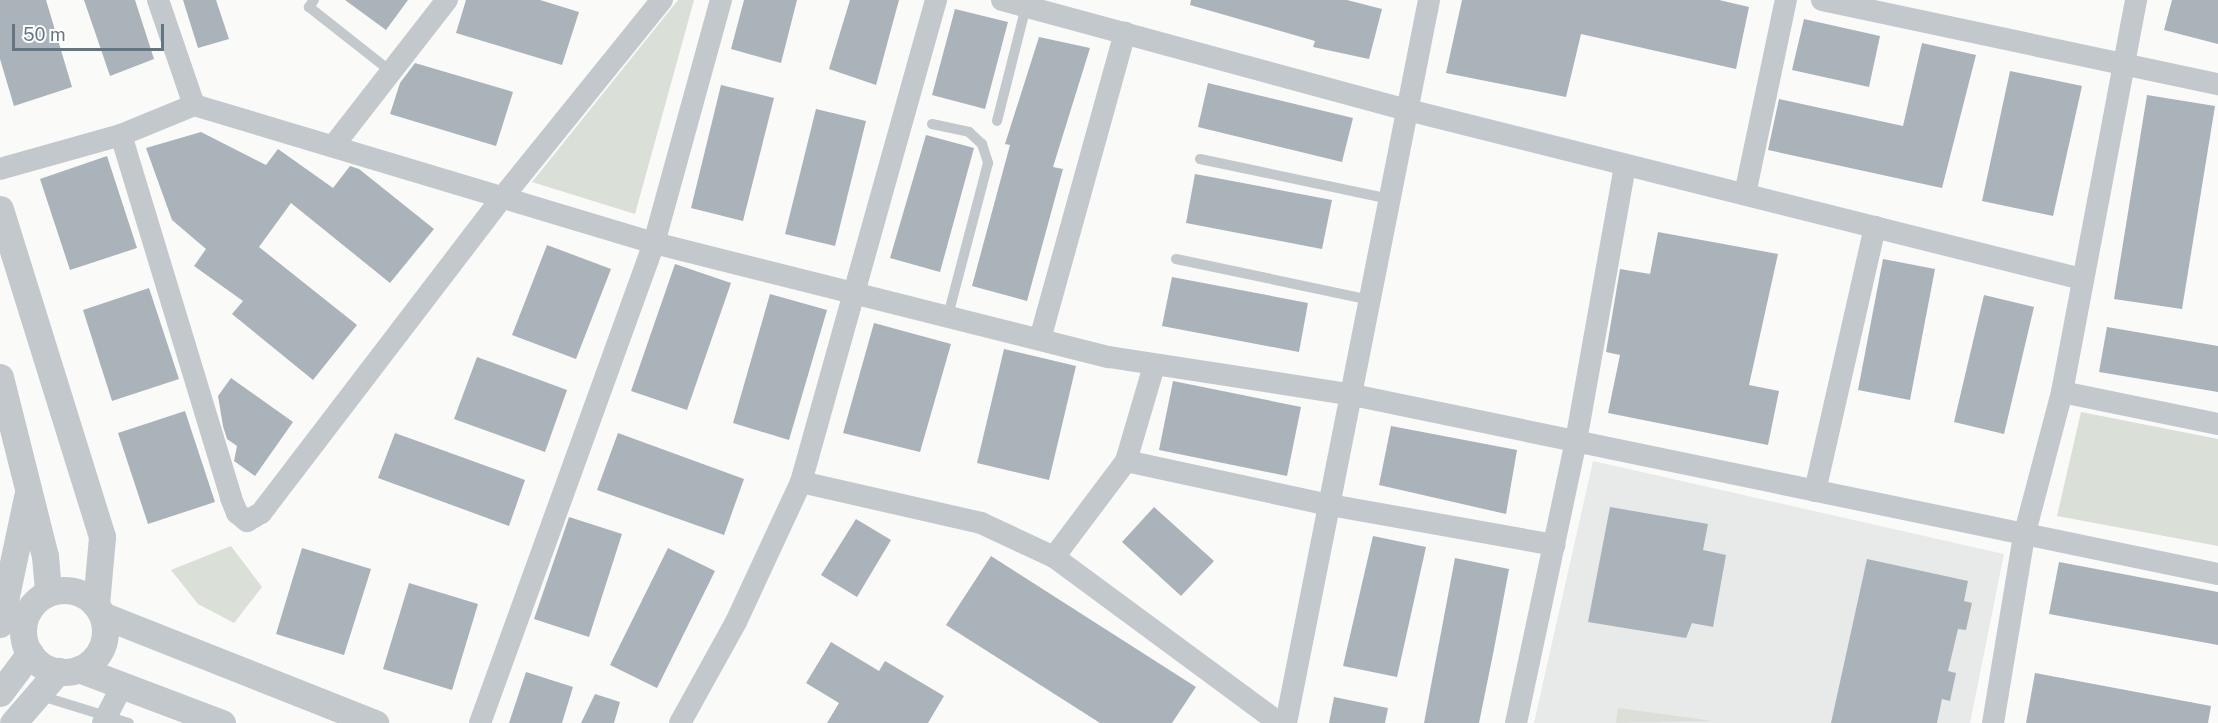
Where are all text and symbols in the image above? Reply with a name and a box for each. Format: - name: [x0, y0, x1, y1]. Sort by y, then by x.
- scale bar: [15, 12, 166, 50]
- text: 50 m: [23, 24, 66, 45]

